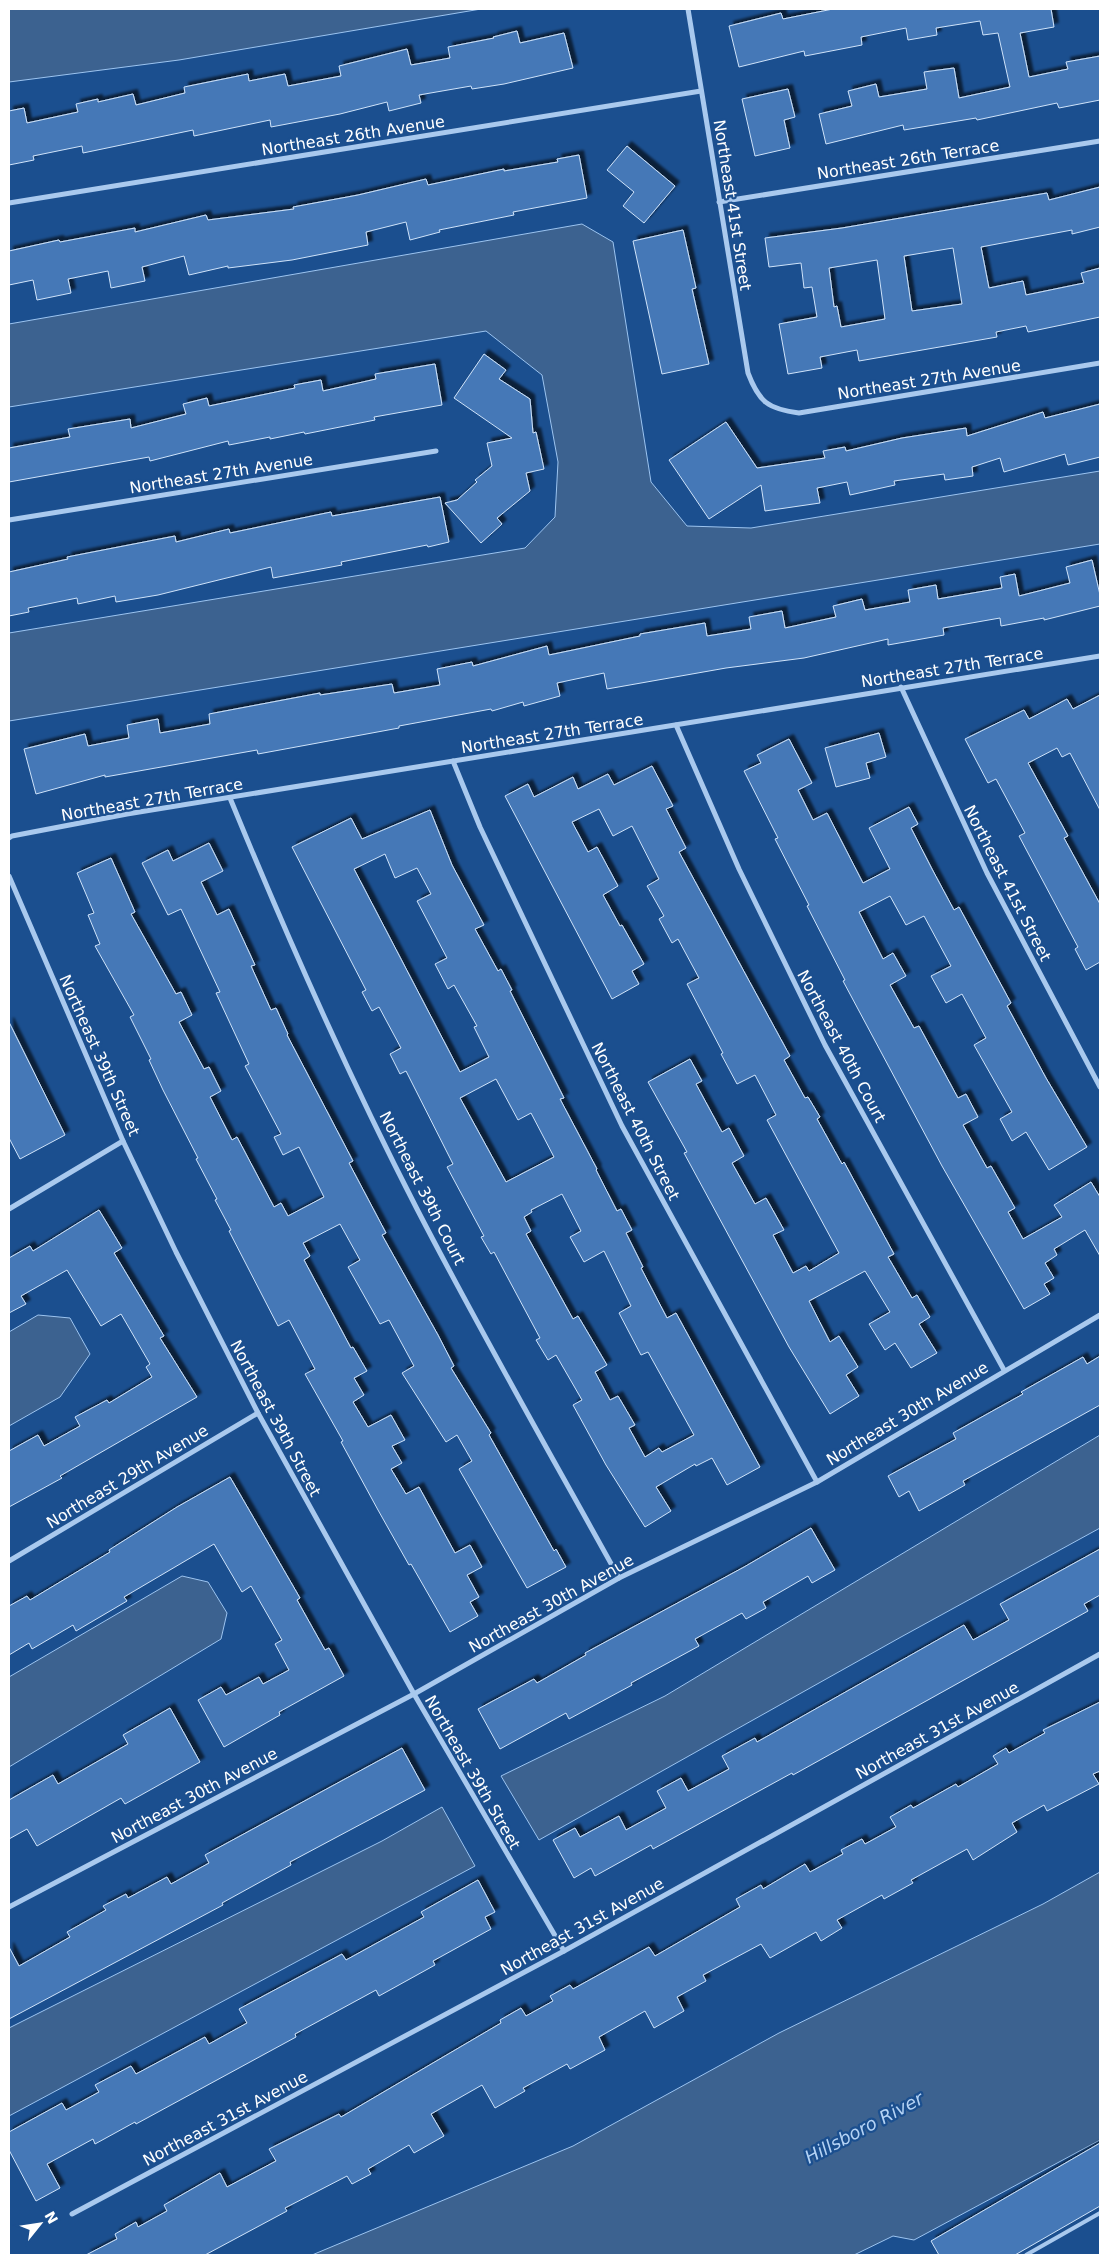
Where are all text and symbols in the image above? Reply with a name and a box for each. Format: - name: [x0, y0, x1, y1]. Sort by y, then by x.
- street label: Northeast 26th Avenue: [260, 112, 446, 159]
- street label: Northeast 41st Street: [710, 118, 755, 292]
- street label: Northeast 26th Terrace: [816, 136, 1001, 183]
- street label: Northeast 27th Avenue: [836, 356, 1022, 403]
- street label: Northeast 27th Avenue: [128, 450, 314, 497]
- street label: Northeast 27th Terrace: [860, 644, 1045, 691]
- street label: Northeast 27th Terrace: [460, 710, 645, 757]
- street label: Northeast 27th Terrace: [60, 774, 244, 825]
- street label: Northeast 41st Street: [960, 802, 1055, 965]
- street label: Northeast 40th Court: [793, 967, 890, 1126]
- street label: Northeast 39th Street: [55, 972, 144, 1139]
- street label: Northeast 40th Street: [587, 1039, 684, 1203]
- street label: Northeast 39th Court: [376, 1108, 470, 1268]
- street label: Northeast 39th Street: [226, 1337, 325, 1500]
- street label: Northeast 30th Avenue: [823, 1358, 992, 1469]
- street label: Northeast 29th Avenue: [43, 1421, 212, 1532]
- street label: Northeast 30th Avenue: [466, 1550, 637, 1657]
- street label: Northeast 31st Avenue: [852, 1678, 1022, 1783]
- street label: Northeast 39th Street: [421, 1692, 524, 1853]
- street label: Northeast 30th Avenue: [108, 1744, 281, 1847]
- street label: Northeast 31st Avenue: [497, 1874, 667, 1979]
- street label: Northeast 31st Avenue: [140, 2067, 311, 2170]
- water label: Hillsboro River: [801, 2087, 928, 2168]
- north arrow: [15, 2199, 65, 2249]
- text: N: [41, 2208, 61, 2227]

